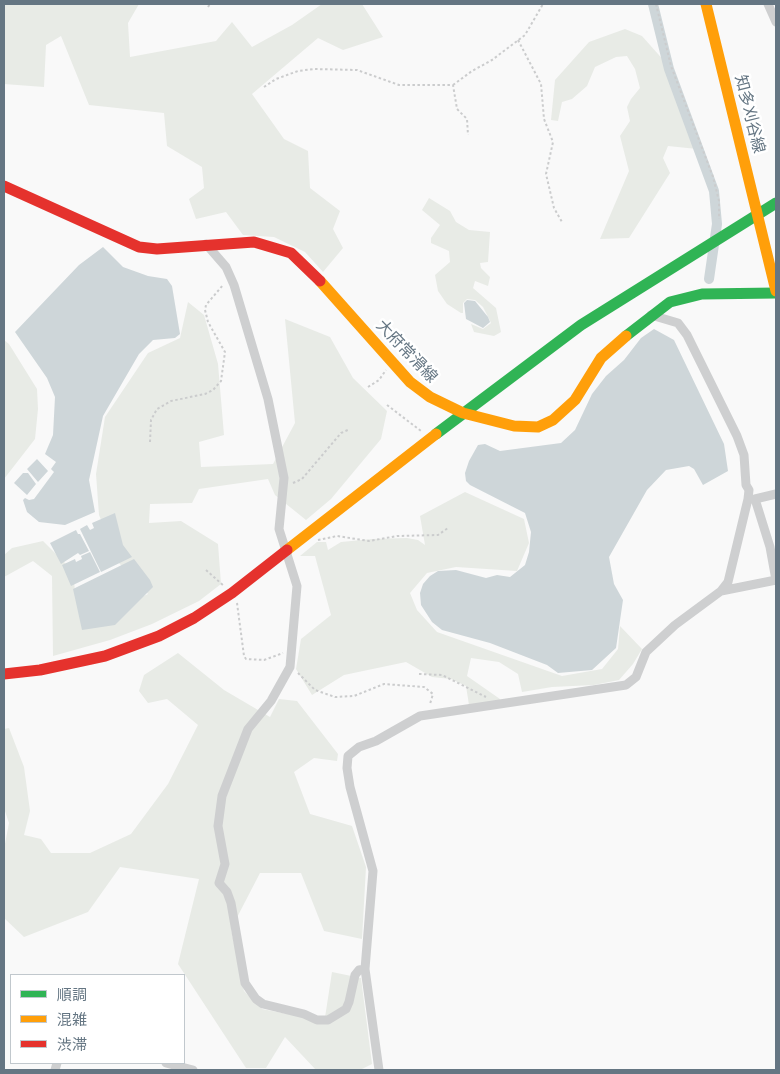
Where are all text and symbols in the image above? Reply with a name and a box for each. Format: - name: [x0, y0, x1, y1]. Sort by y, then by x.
- street label: 知多刈谷線: [731, 73, 769, 155]
- street label: 大府常滑線: [372, 316, 442, 386]
- legend: [10, 974, 185, 1064]
- text: 順調: [57, 985, 87, 1003]
- text: 混雑: [57, 1010, 87, 1028]
- text: 渋滞: [57, 1035, 87, 1053]

